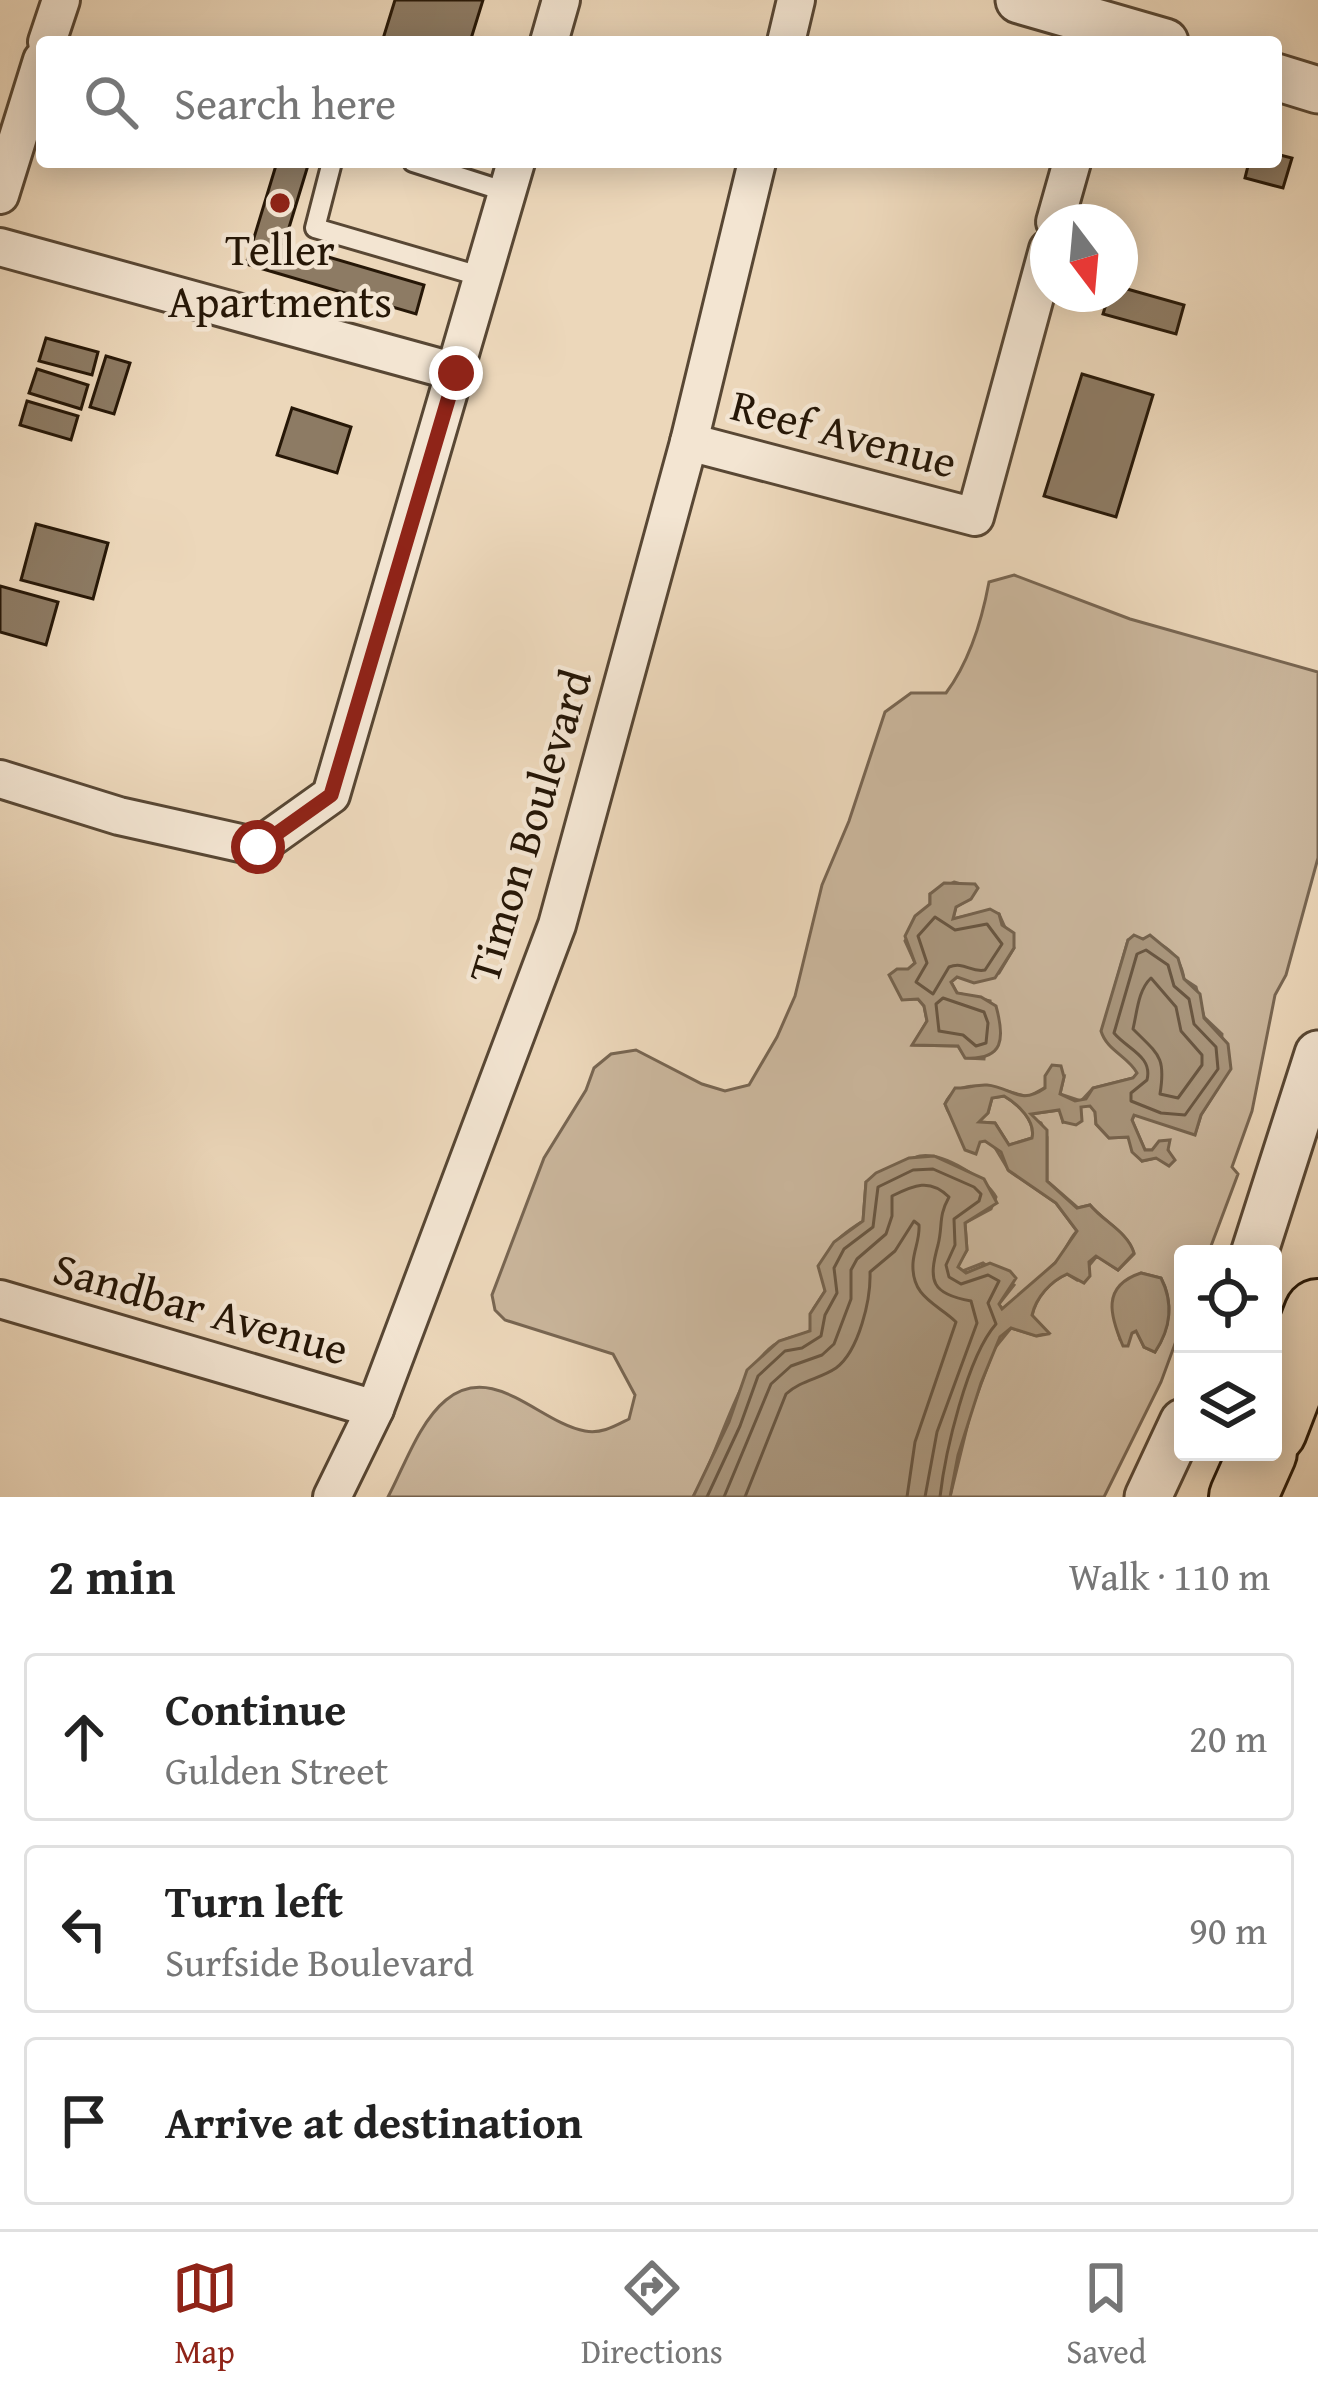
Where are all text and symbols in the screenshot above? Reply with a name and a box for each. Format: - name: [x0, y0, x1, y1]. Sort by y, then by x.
- search box: [36, 36, 1282, 168]
- icon: search: [78, 69, 144, 135]
- text: Search here: [174, 70, 396, 135]
- marker: Teller Apartments: [267, 190, 293, 216]
- north arrow: [1030, 204, 1138, 312]
- place label: Teller Apartments: [168, 216, 392, 333]
- route end: [429, 346, 483, 400]
- street label: Reef Avenue: [724, 371, 964, 494]
- street label: Timon Boulevard: [450, 661, 607, 990]
- route start: [231, 820, 285, 874]
- street label: Sandbar Avenue: [46, 1234, 356, 1381]
- map controls: [1174, 1245, 1282, 1461]
- button: locate: [1174, 1245, 1282, 1353]
- button: layers: [1174, 1353, 1282, 1461]
- text: 2 min: [48, 1538, 175, 1613]
- text: Walk · 110 m: [1069, 1547, 1270, 1604]
- text: Continue: [165, 1676, 346, 1741]
- icon: ahead: [51, 1704, 117, 1770]
- text: 20 m: [1189, 1709, 1267, 1766]
- text: Gulden Street: [165, 1741, 388, 1798]
- text: Turn left: [165, 1868, 343, 1933]
- icon: left: [51, 1896, 117, 1962]
- text: 90 m: [1189, 1901, 1267, 1958]
- text: Surfside Boulevard: [165, 1933, 474, 1990]
- icon: arrive: [51, 2088, 117, 2154]
- text: Arrive at destination: [165, 2089, 583, 2154]
- tab: Map: [172, 2255, 238, 2375]
- tab: Directions: [581, 2255, 723, 2375]
- tab: Saved: [1066, 2255, 1146, 2375]

